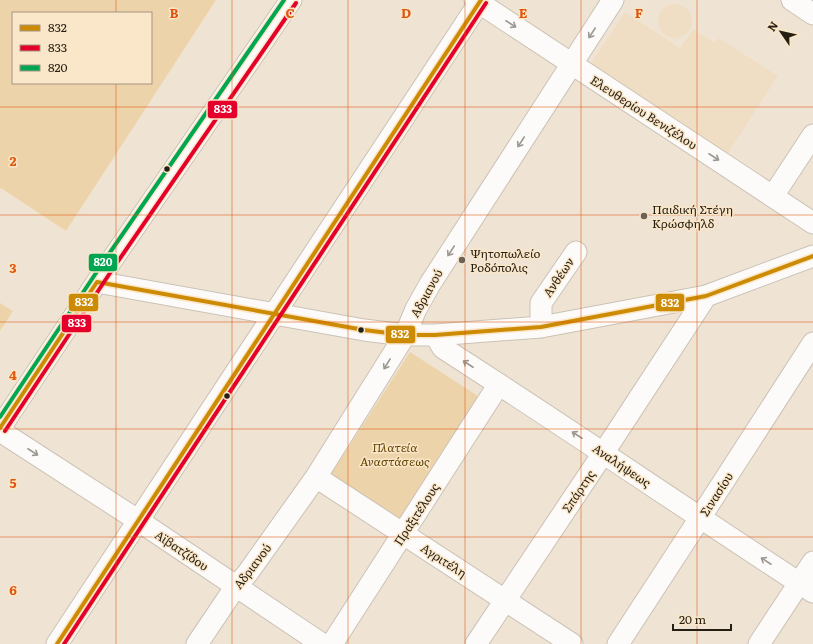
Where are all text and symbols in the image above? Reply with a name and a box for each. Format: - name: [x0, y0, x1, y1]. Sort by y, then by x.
- text: B: [170, 3, 179, 22]
- text: C: [285, 3, 295, 22]
- text: D: [401, 3, 411, 22]
- text: E: [519, 3, 528, 22]
- text: F: [635, 3, 643, 22]
- legend: [12, 12, 152, 84]
- north arrow: [761, 12, 801, 52]
- text: 832: [48, 18, 67, 36]
- text: N: [763, 18, 781, 34]
- one-way arrow: [506, 20, 517, 28]
- one-way arrow: [588, 27, 596, 38]
- text: 833: [48, 38, 67, 56]
- text: 820: [48, 58, 68, 76]
- street label: Ελευθερίου Βενιζέλου: [587, 71, 701, 153]
- line badge: 833: [207, 100, 238, 119]
- text: 833: [214, 100, 232, 116]
- one-way arrow: [517, 136, 525, 148]
- text: 2: [10, 151, 17, 170]
- one-way arrow: [708, 153, 719, 162]
- unlabelled marker: [162, 164, 172, 174]
- place label: Παιδική Στέγη Κρώσφηλδ: [652, 200, 733, 232]
- marker: Παιδική Στέγη Κρώσφηλδ: [639, 211, 649, 221]
- place label: Ψητοπωλείο Ροδόπολις: [470, 244, 540, 276]
- one-way arrow: [447, 245, 455, 256]
- line badge: 820: [88, 253, 118, 272]
- text: 820: [93, 253, 113, 269]
- street label: Ανθέων: [538, 253, 578, 300]
- marker: Ψητοπωλείο Ροδόπολις: [457, 255, 467, 265]
- text: 3: [9, 258, 17, 277]
- street label: Αδριανού: [405, 266, 447, 320]
- line badge: 832: [68, 293, 99, 312]
- text: 832: [75, 293, 93, 309]
- line badge: 832: [655, 293, 685, 312]
- text: 832: [661, 294, 679, 310]
- line badge: 833: [61, 314, 92, 333]
- text: 833: [68, 314, 86, 330]
- unlabelled marker: [356, 325, 366, 335]
- line badge: 832: [385, 325, 416, 344]
- text: 832: [391, 325, 409, 341]
- one-way arrow: [383, 358, 391, 369]
- one-way arrow: [463, 360, 474, 368]
- text: 4: [9, 365, 17, 384]
- unlabelled marker: [222, 391, 232, 401]
- one-way arrow: [572, 431, 583, 439]
- park label: Πλατεία Αναστάσεως: [360, 438, 430, 470]
- street label: Αναλήψεως: [589, 439, 655, 491]
- one-way arrow: [27, 448, 38, 456]
- street label: Σπάρτης: [557, 466, 599, 516]
- street label: Σινασίου: [695, 468, 737, 520]
- text: 5: [9, 473, 17, 492]
- street label: Πραξιτέλους: [389, 479, 443, 549]
- street label: Αϊβατζίδου: [152, 525, 212, 575]
- street label: Αδριανού: [229, 539, 275, 593]
- street label: Αγριτέλη: [418, 539, 470, 581]
- one-way arrow: [761, 557, 772, 566]
- text: 6: [9, 580, 17, 599]
- scale bar: [673, 606, 731, 632]
- text: 20 m: [679, 610, 706, 628]

